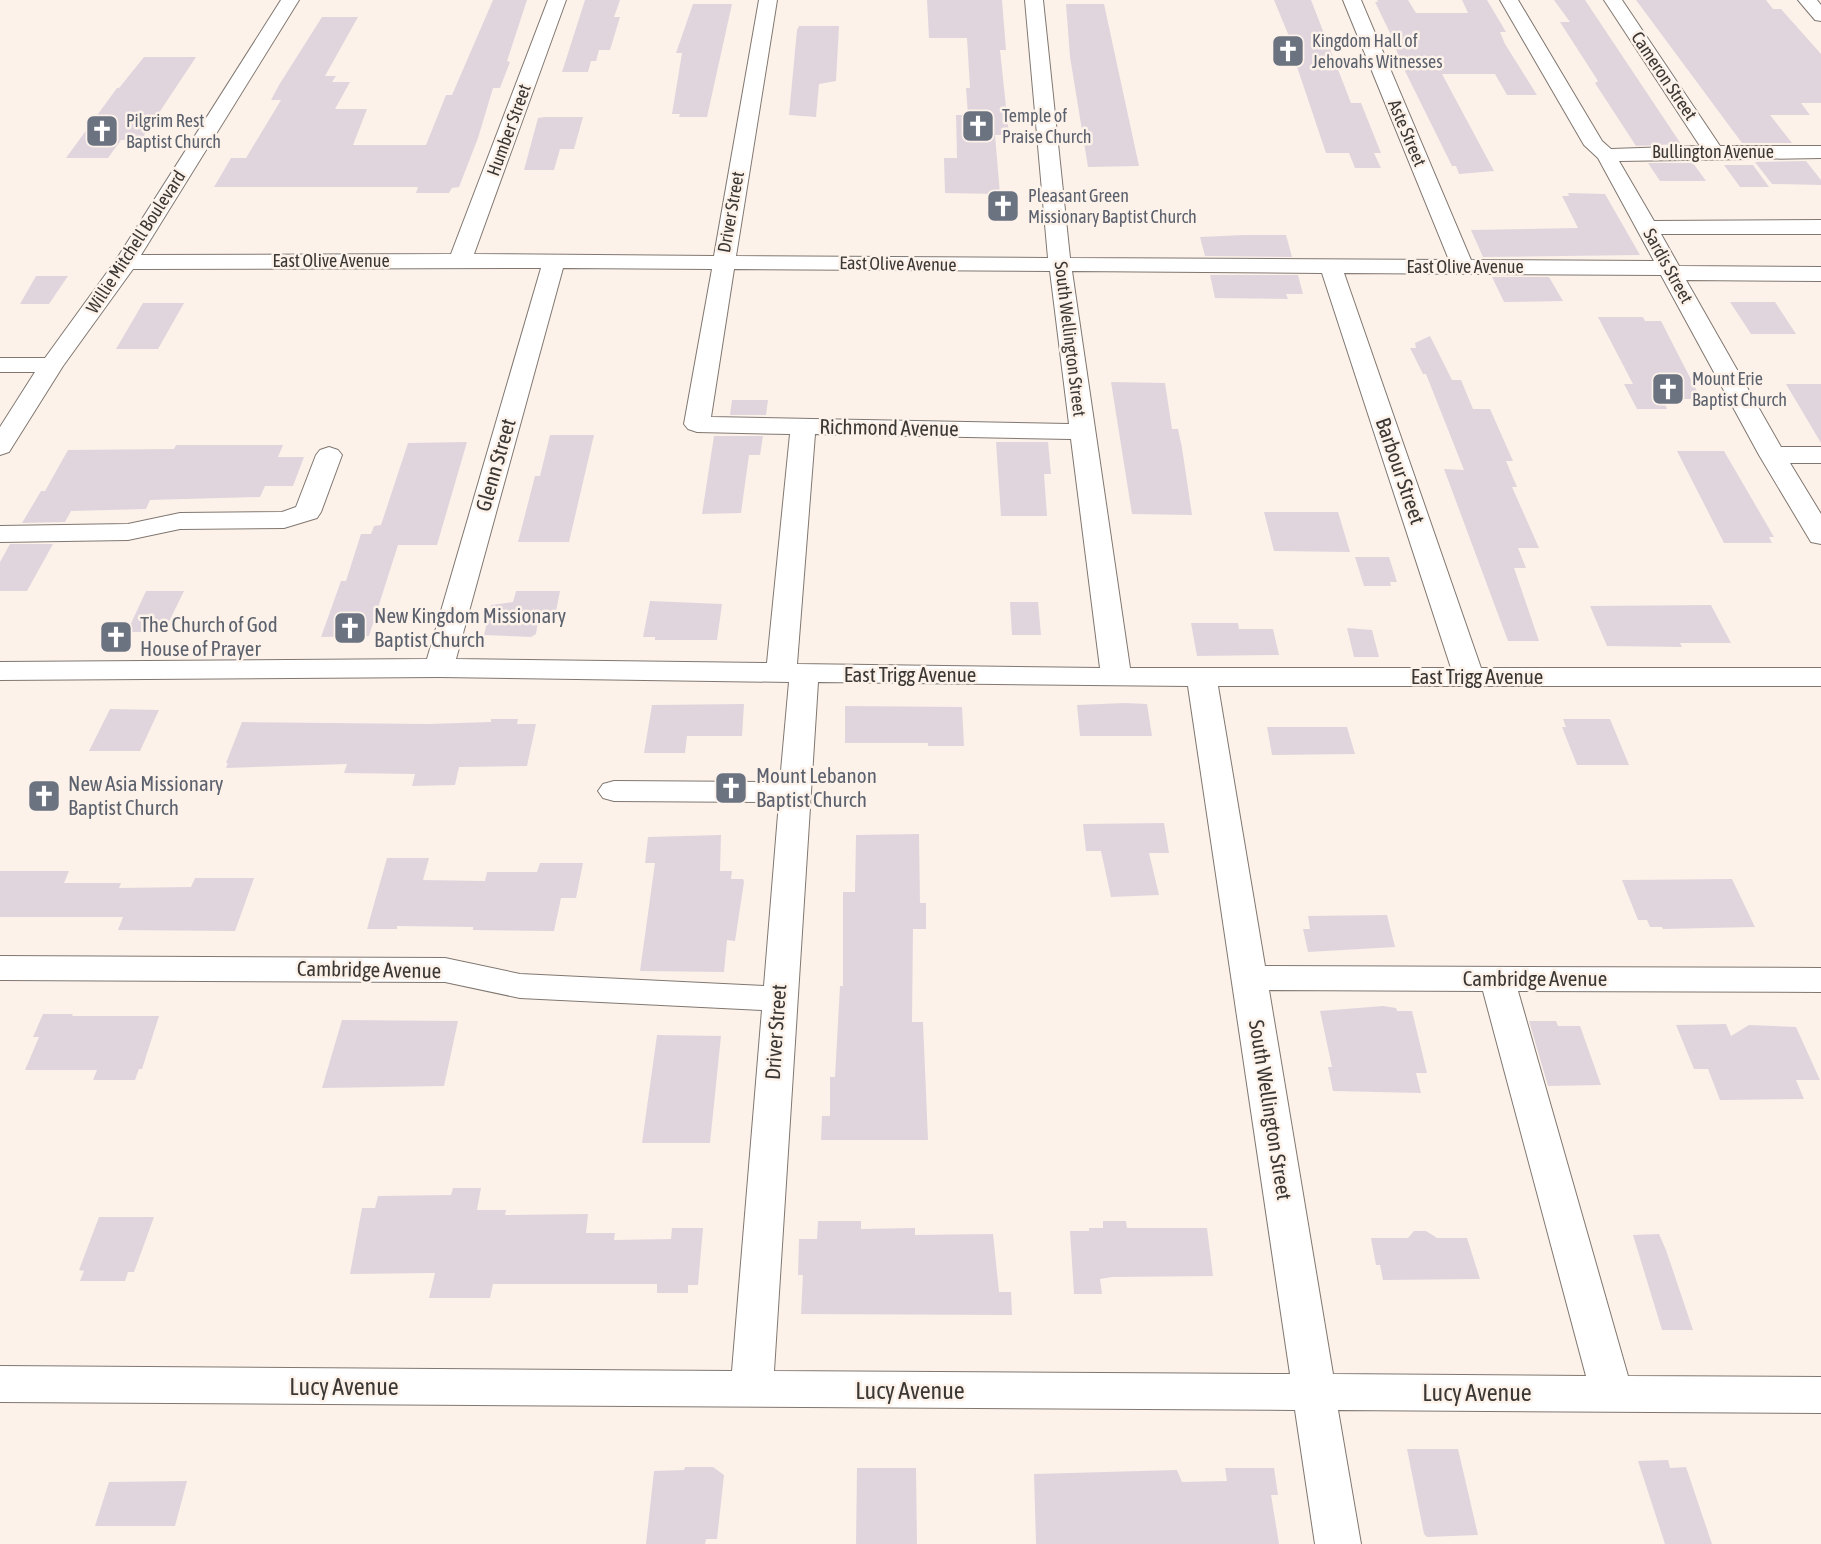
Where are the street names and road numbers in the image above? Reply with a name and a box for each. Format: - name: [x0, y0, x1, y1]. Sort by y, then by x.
- street label: Cameron Street: [1627, 28, 1702, 124]
- street label: Humber Street: [482, 81, 535, 179]
- street label: Aste Street: [1384, 96, 1431, 169]
- street label: Bullington Avenue: [1652, 141, 1774, 162]
- street label: Willie Mitchell Boulevard: [82, 166, 190, 317]
- street label: Driver Street: [713, 170, 748, 254]
- street label: Sardis Street: [1639, 225, 1698, 307]
- street label: East Olive Avenue: [272, 250, 390, 271]
- street label: East Olive Avenue: [839, 252, 957, 275]
- street label: East Olive Avenue: [1406, 256, 1524, 277]
- street label: South Wellington Street: [1051, 260, 1090, 418]
- street label: Richmond Avenue: [819, 414, 959, 440]
- street label: Barbour Street: [1372, 414, 1430, 527]
- street label: Glenn Street: [470, 416, 520, 514]
- street label: East Trigg Avenue: [844, 662, 976, 686]
- street label: East Trigg Avenue: [1411, 664, 1543, 688]
- street label: Cambridge Avenue: [297, 956, 441, 982]
- street label: Cambridge Avenue: [1463, 966, 1607, 990]
- street label: Driver Street: [760, 983, 790, 1081]
- street label: South Wellington Street: [1245, 1018, 1297, 1202]
- street label: Lucy Avenue: [289, 1373, 399, 1400]
- street label: Lucy Avenue: [855, 1377, 965, 1404]
- street label: Lucy Avenue: [1422, 1379, 1532, 1406]

